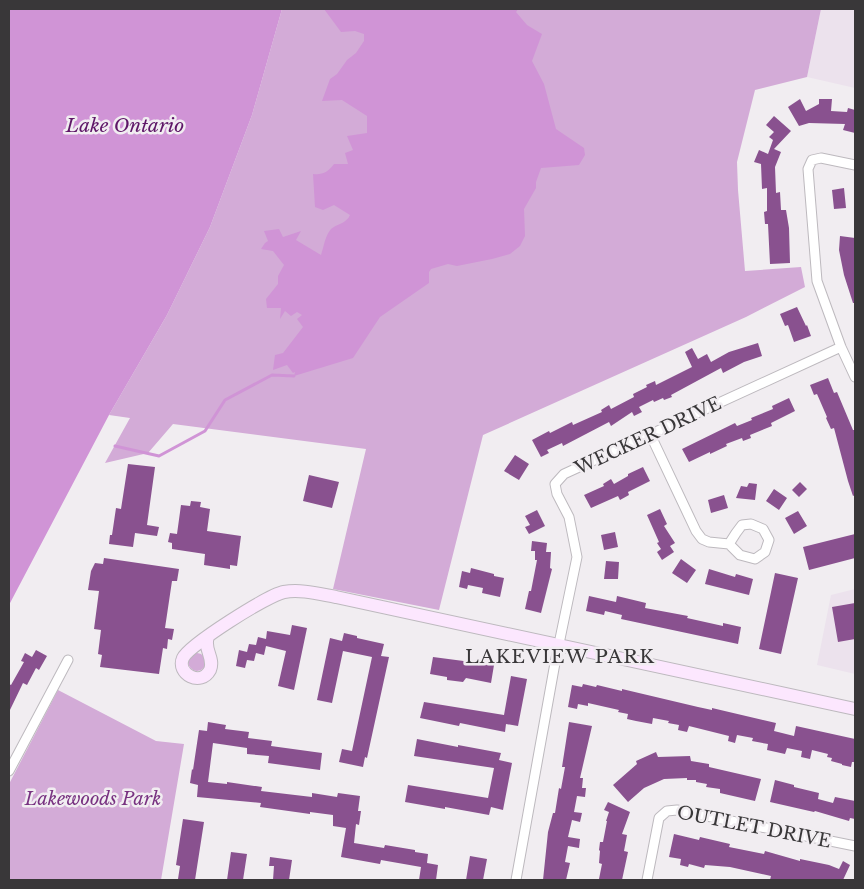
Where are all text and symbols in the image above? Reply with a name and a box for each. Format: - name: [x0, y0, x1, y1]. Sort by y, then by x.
- water label: Lake Ontario: [65, 114, 184, 137]
- street label: WECKER DRIVE: [570, 392, 725, 480]
- district label: LAKEVIEW PARK: [465, 645, 655, 668]
- park label: Lakewoods Park: [24, 788, 161, 810]
- street label: OUTLET DRIVE: [675, 801, 833, 853]

